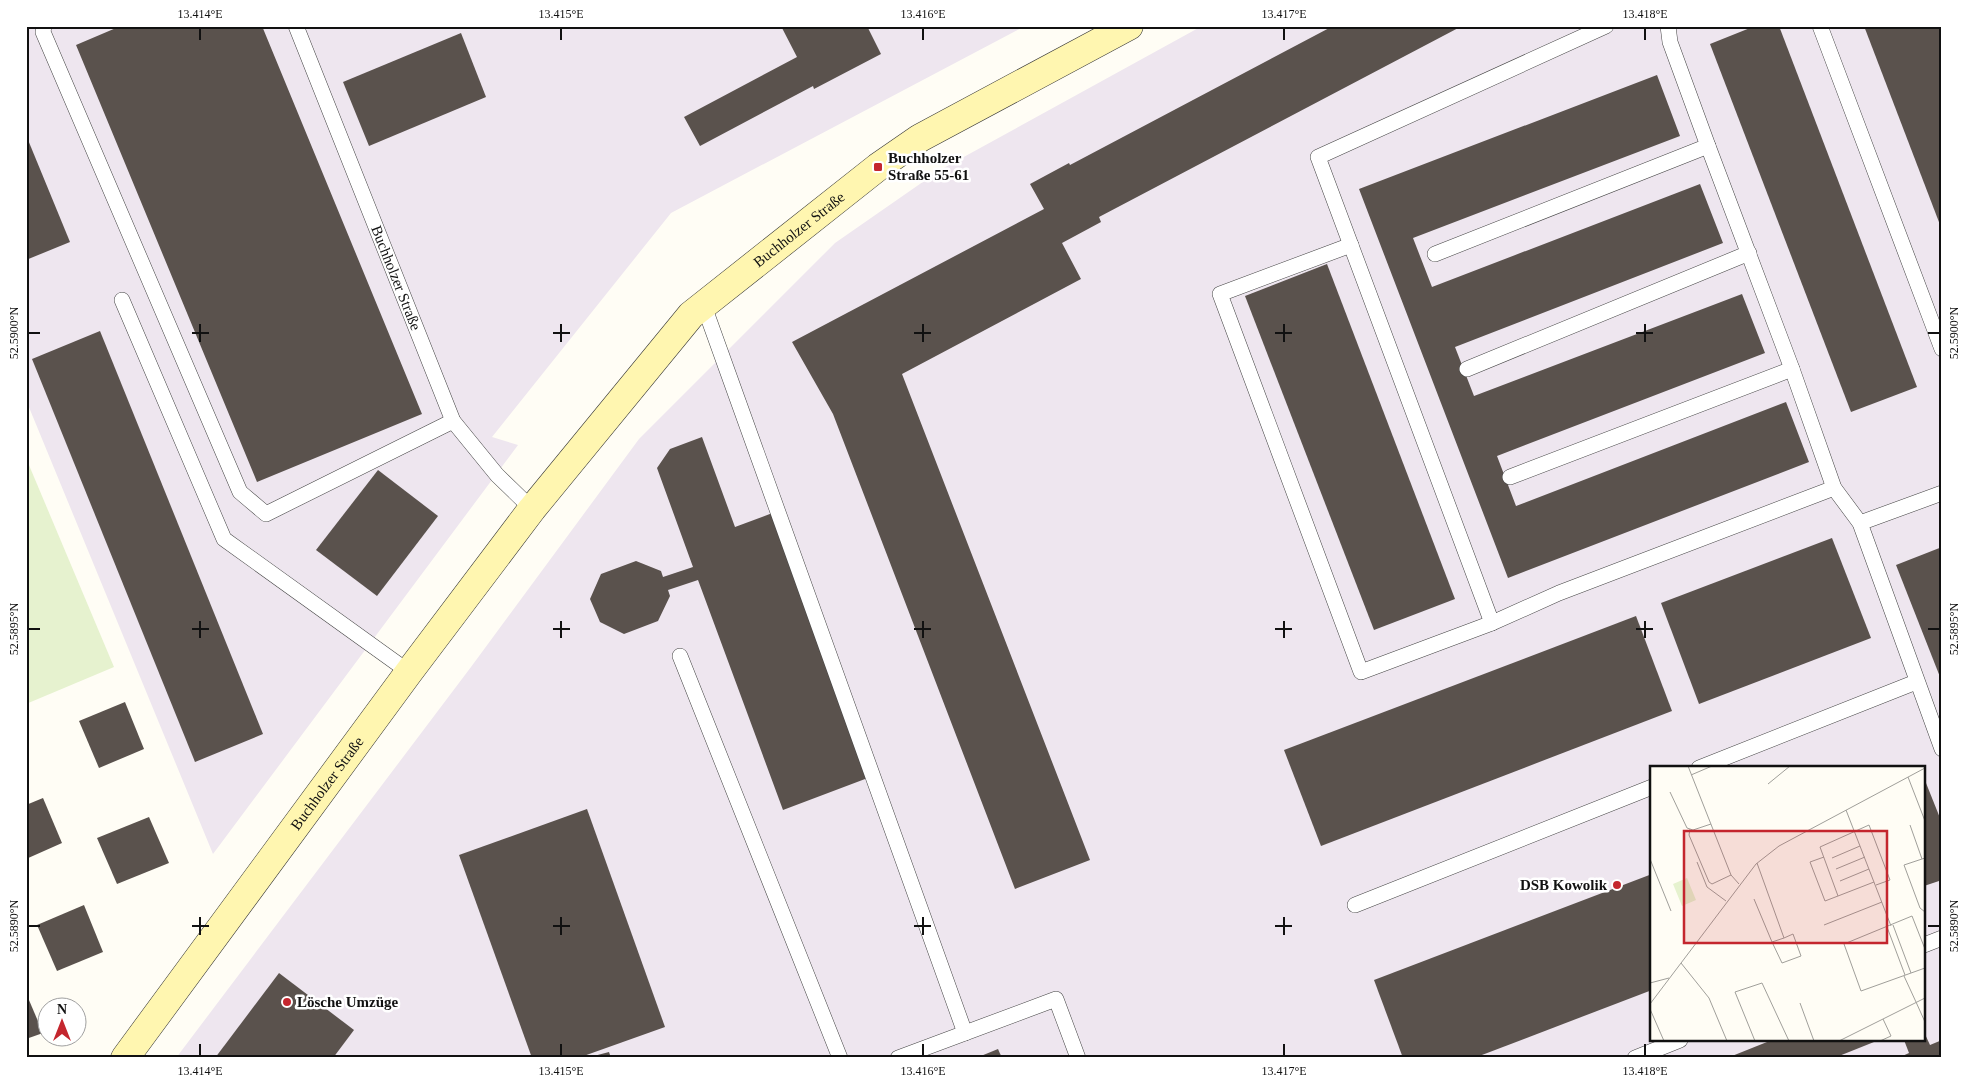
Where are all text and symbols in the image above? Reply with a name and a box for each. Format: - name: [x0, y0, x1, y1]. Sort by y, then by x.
- text: 13.414°E: [177, 7, 223, 21]
- text: 13.415°E: [538, 7, 584, 21]
- text: 13.416°E: [900, 7, 946, 21]
- text: 13.417°E: [1261, 7, 1307, 21]
- text: 13.418°E: [1622, 7, 1668, 21]
- place label: Buchholzer Straße 55-61: [888, 150, 969, 183]
- marker: Buchholzer Straße 55-61: [872, 161, 884, 173]
- street label: Buchholzer Straße: [750, 188, 848, 270]
- street label: Buchholzer Straße: [368, 223, 424, 333]
- text: 52.5900°N: [7, 306, 21, 359]
- text: 52.5900°N: [1947, 306, 1961, 359]
- text: 52.5895°N: [7, 602, 21, 655]
- text: 52.5895°N: [1947, 602, 1961, 655]
- street label: Buchholzer Straße: [288, 733, 367, 833]
- inset map: [1650, 766, 1926, 1042]
- place label: DSB Kowolik: [1520, 877, 1608, 893]
- marker: DSB Kowolik: [1611, 879, 1623, 891]
- text: 52.5890°N: [7, 899, 21, 952]
- text: 52.5890°N: [1947, 899, 1961, 952]
- place label: Lösche Umzüge: [297, 994, 399, 1010]
- north arrow: [38, 996, 88, 1046]
- marker: Lösche Umzüge: [281, 996, 293, 1008]
- text: N: [57, 1002, 67, 1017]
- text: 13.414°E: [177, 1064, 223, 1078]
- text: 13.415°E: [538, 1064, 584, 1078]
- text: 13.416°E: [900, 1064, 946, 1078]
- text: 13.417°E: [1261, 1064, 1307, 1078]
- text: 13.418°E: [1622, 1064, 1668, 1078]

